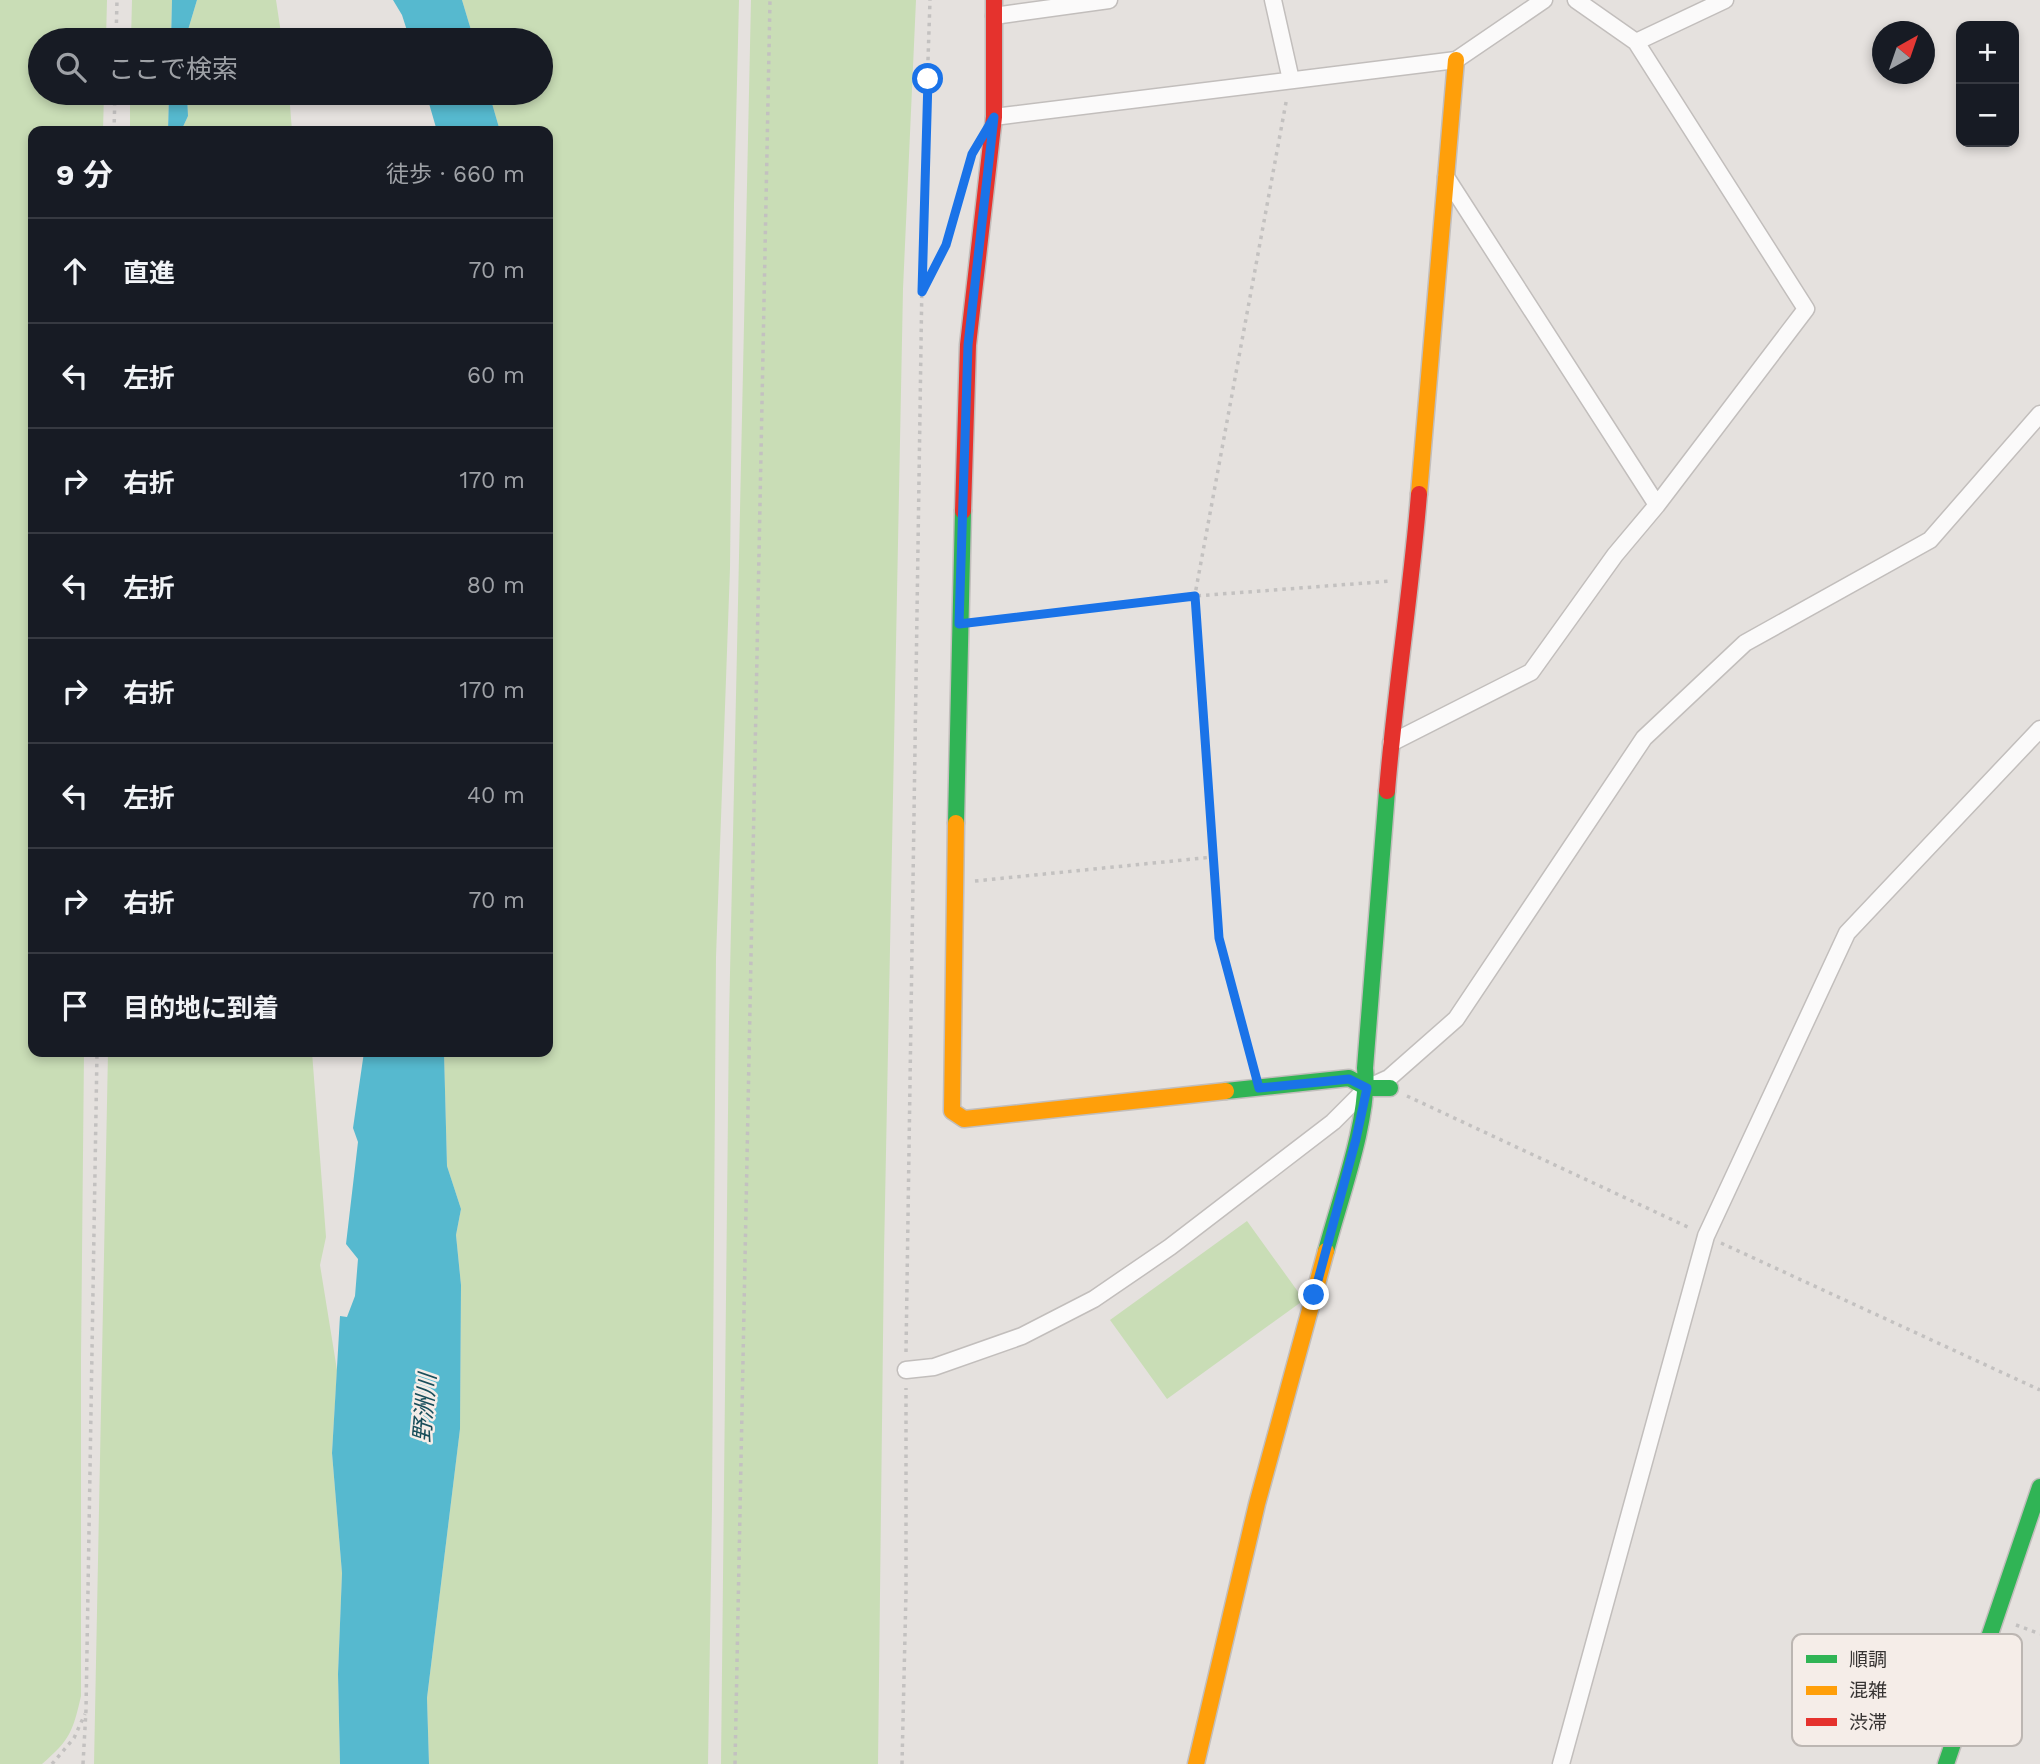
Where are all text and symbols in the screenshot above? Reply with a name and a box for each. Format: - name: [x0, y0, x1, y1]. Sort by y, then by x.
- north arrow: [1872, 21, 1935, 84]
- map controls: [1956, 21, 2019, 147]
- button: +: [1956, 21, 2019, 84]
- search box: [28, 28, 553, 105]
- icon: search: [52, 48, 90, 86]
- text: ここで検索: [108, 54, 238, 84]
- route start: [912, 63, 943, 94]
- button: −: [1956, 84, 2019, 147]
- text: 9 分: [56, 157, 113, 192]
- text: 徒歩 · 660 m: [386, 161, 525, 188]
- icon: ahead: [56, 252, 94, 290]
- text: 70 m: [468, 257, 525, 284]
- text: 直進: [123, 258, 175, 288]
- icon: left: [56, 357, 94, 395]
- text: 60 m: [467, 362, 525, 389]
- text: 左折: [123, 363, 175, 393]
- icon: right: [56, 462, 94, 500]
- text: 170 m: [460, 467, 525, 494]
- text: 右折: [123, 468, 175, 498]
- icon: left: [56, 567, 94, 605]
- text: 80 m: [467, 572, 525, 599]
- text: 左折: [123, 573, 175, 603]
- icon: right: [56, 672, 94, 710]
- text: 170 m: [460, 677, 525, 704]
- text: 右折: [123, 678, 175, 708]
- icon: left: [56, 777, 94, 815]
- text: 40 m: [467, 782, 525, 809]
- text: 左折: [123, 783, 175, 813]
- icon: right: [56, 882, 94, 920]
- text: 70 m: [468, 887, 525, 914]
- text: 右折: [123, 888, 175, 918]
- icon: arrive: [56, 987, 94, 1025]
- text: 目的地に到着: [123, 993, 279, 1023]
- route end: [1298, 1279, 1329, 1310]
- water label: 野洲川: [409, 1369, 442, 1444]
- legend: [1792, 1634, 2022, 1746]
- text: 順調: [1849, 1648, 1887, 1671]
- text: 混雑: [1849, 1679, 1887, 1702]
- text: 渋滞: [1849, 1711, 1887, 1734]

